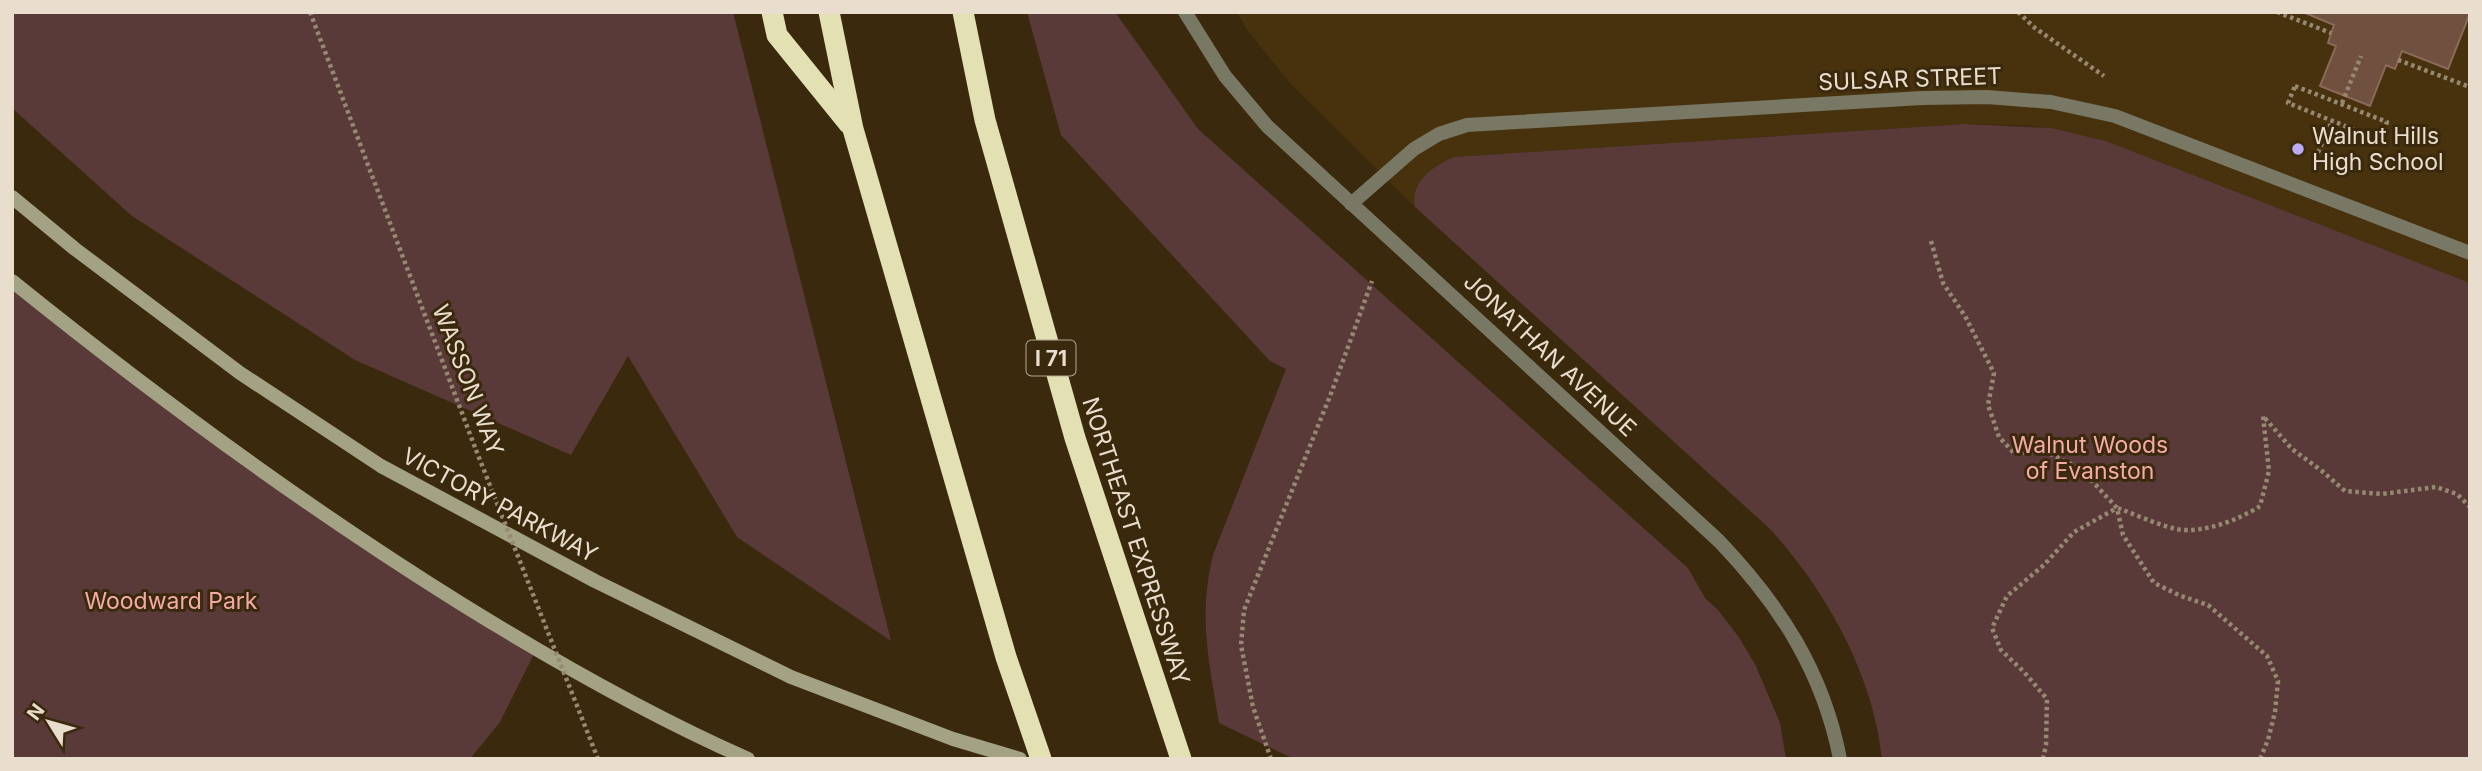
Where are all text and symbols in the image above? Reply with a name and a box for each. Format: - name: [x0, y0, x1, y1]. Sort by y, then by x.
- street label: SULSAR STREET: [1818, 62, 2002, 96]
- place label: Walnut Hills High School: [2312, 122, 2444, 176]
- marker: Walnut Hills High School: [2290, 141, 2306, 157]
- street label: JONATHAN AVENUE: [1458, 268, 1642, 442]
- street label: WASSON WAY: [426, 301, 510, 460]
- road number: I 71: [1026, 340, 1076, 376]
- street label: NORTHEAST EXPRESSWAY: [1076, 394, 1196, 689]
- park label: Walnut Woods of Evanston: [2012, 431, 2168, 485]
- street label: VICTORY PARKWAY: [398, 442, 603, 569]
- park label: Woodward Park: [85, 587, 258, 615]
- north arrow: [14, 687, 84, 757]
- text: N: [22, 699, 49, 725]

